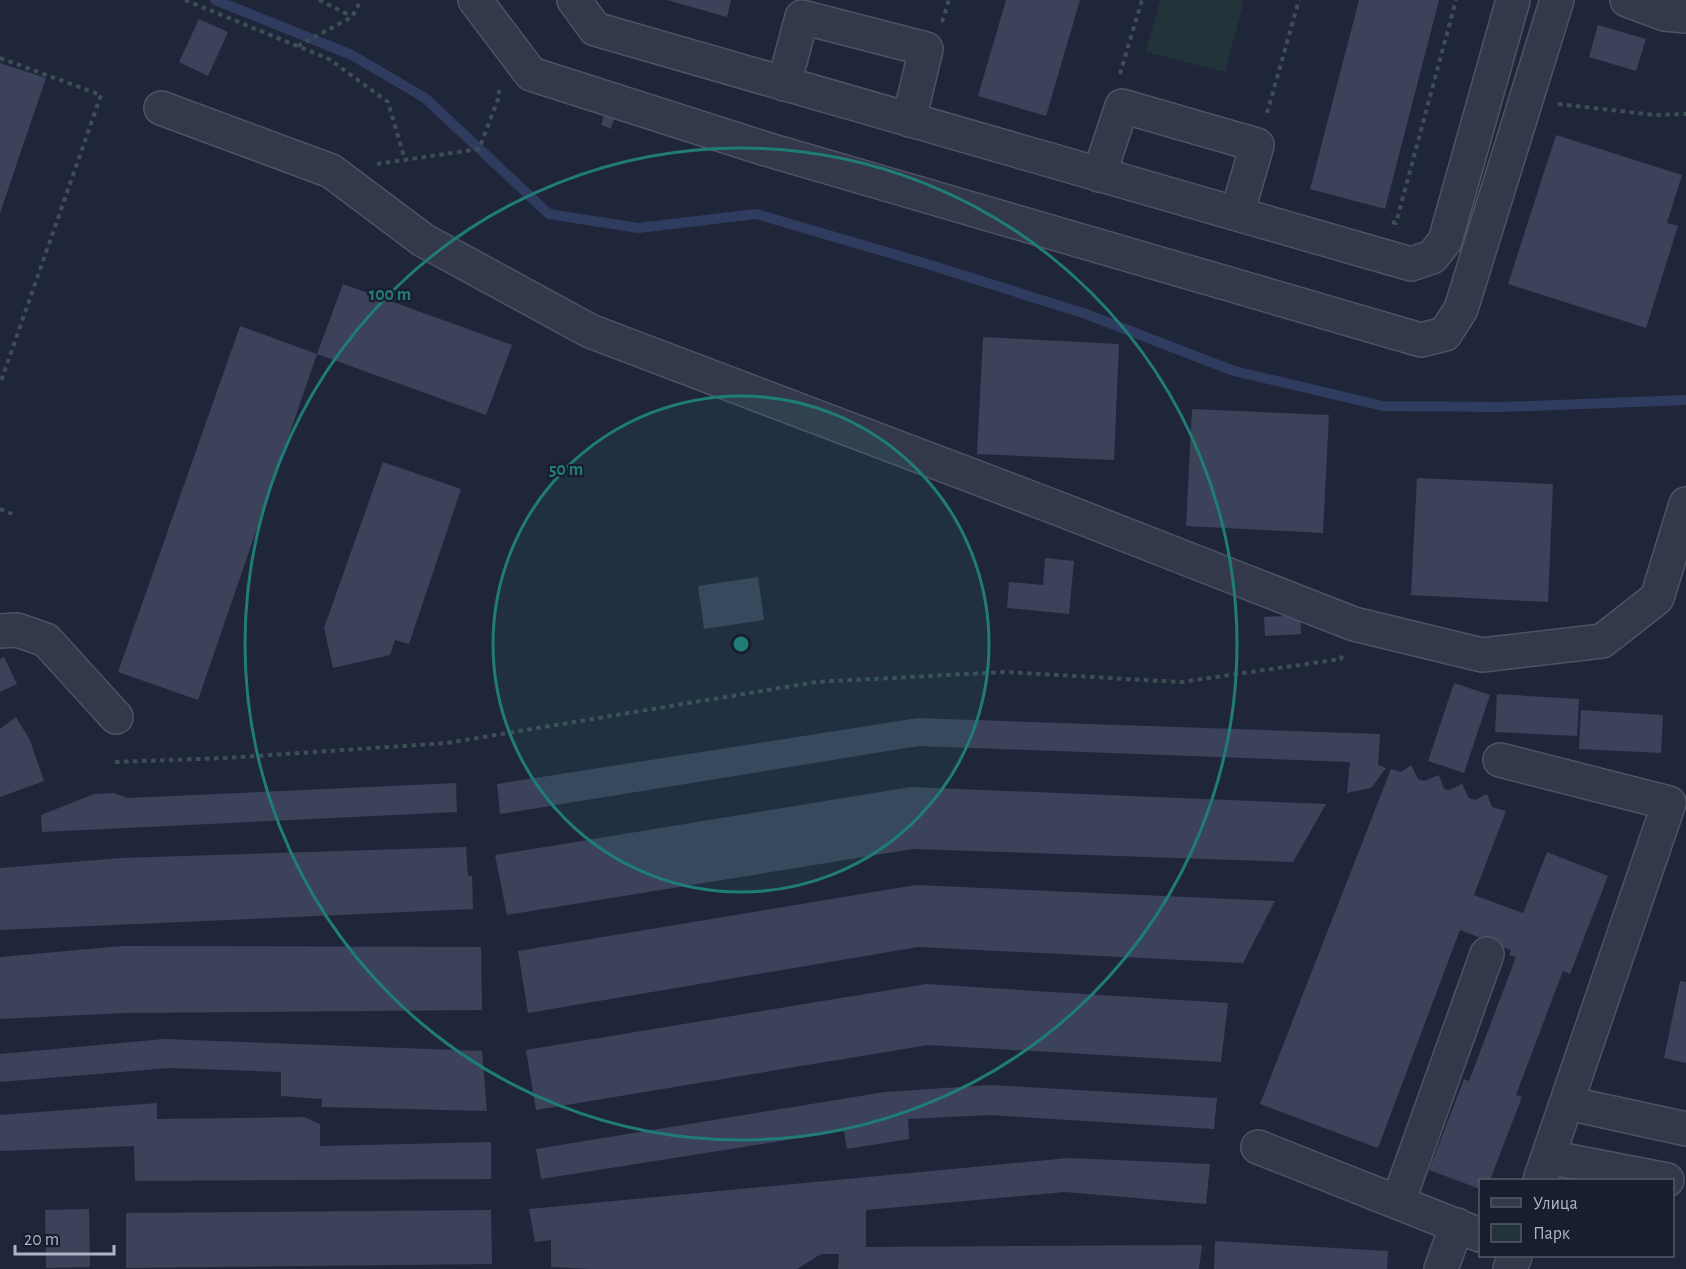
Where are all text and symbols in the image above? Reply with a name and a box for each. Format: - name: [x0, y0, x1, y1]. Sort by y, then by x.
- text: 100 m: [369, 286, 411, 304]
- text: 50 m: [549, 461, 583, 479]
- centre of rings: [731, 634, 751, 654]
- legend: [1479, 1179, 1674, 1257]
- text: Улица: [1533, 1195, 1578, 1213]
- scale bar: [15, 1218, 114, 1256]
- text: Парк: [1533, 1225, 1571, 1243]
- text: 20 m: [24, 1231, 59, 1249]

